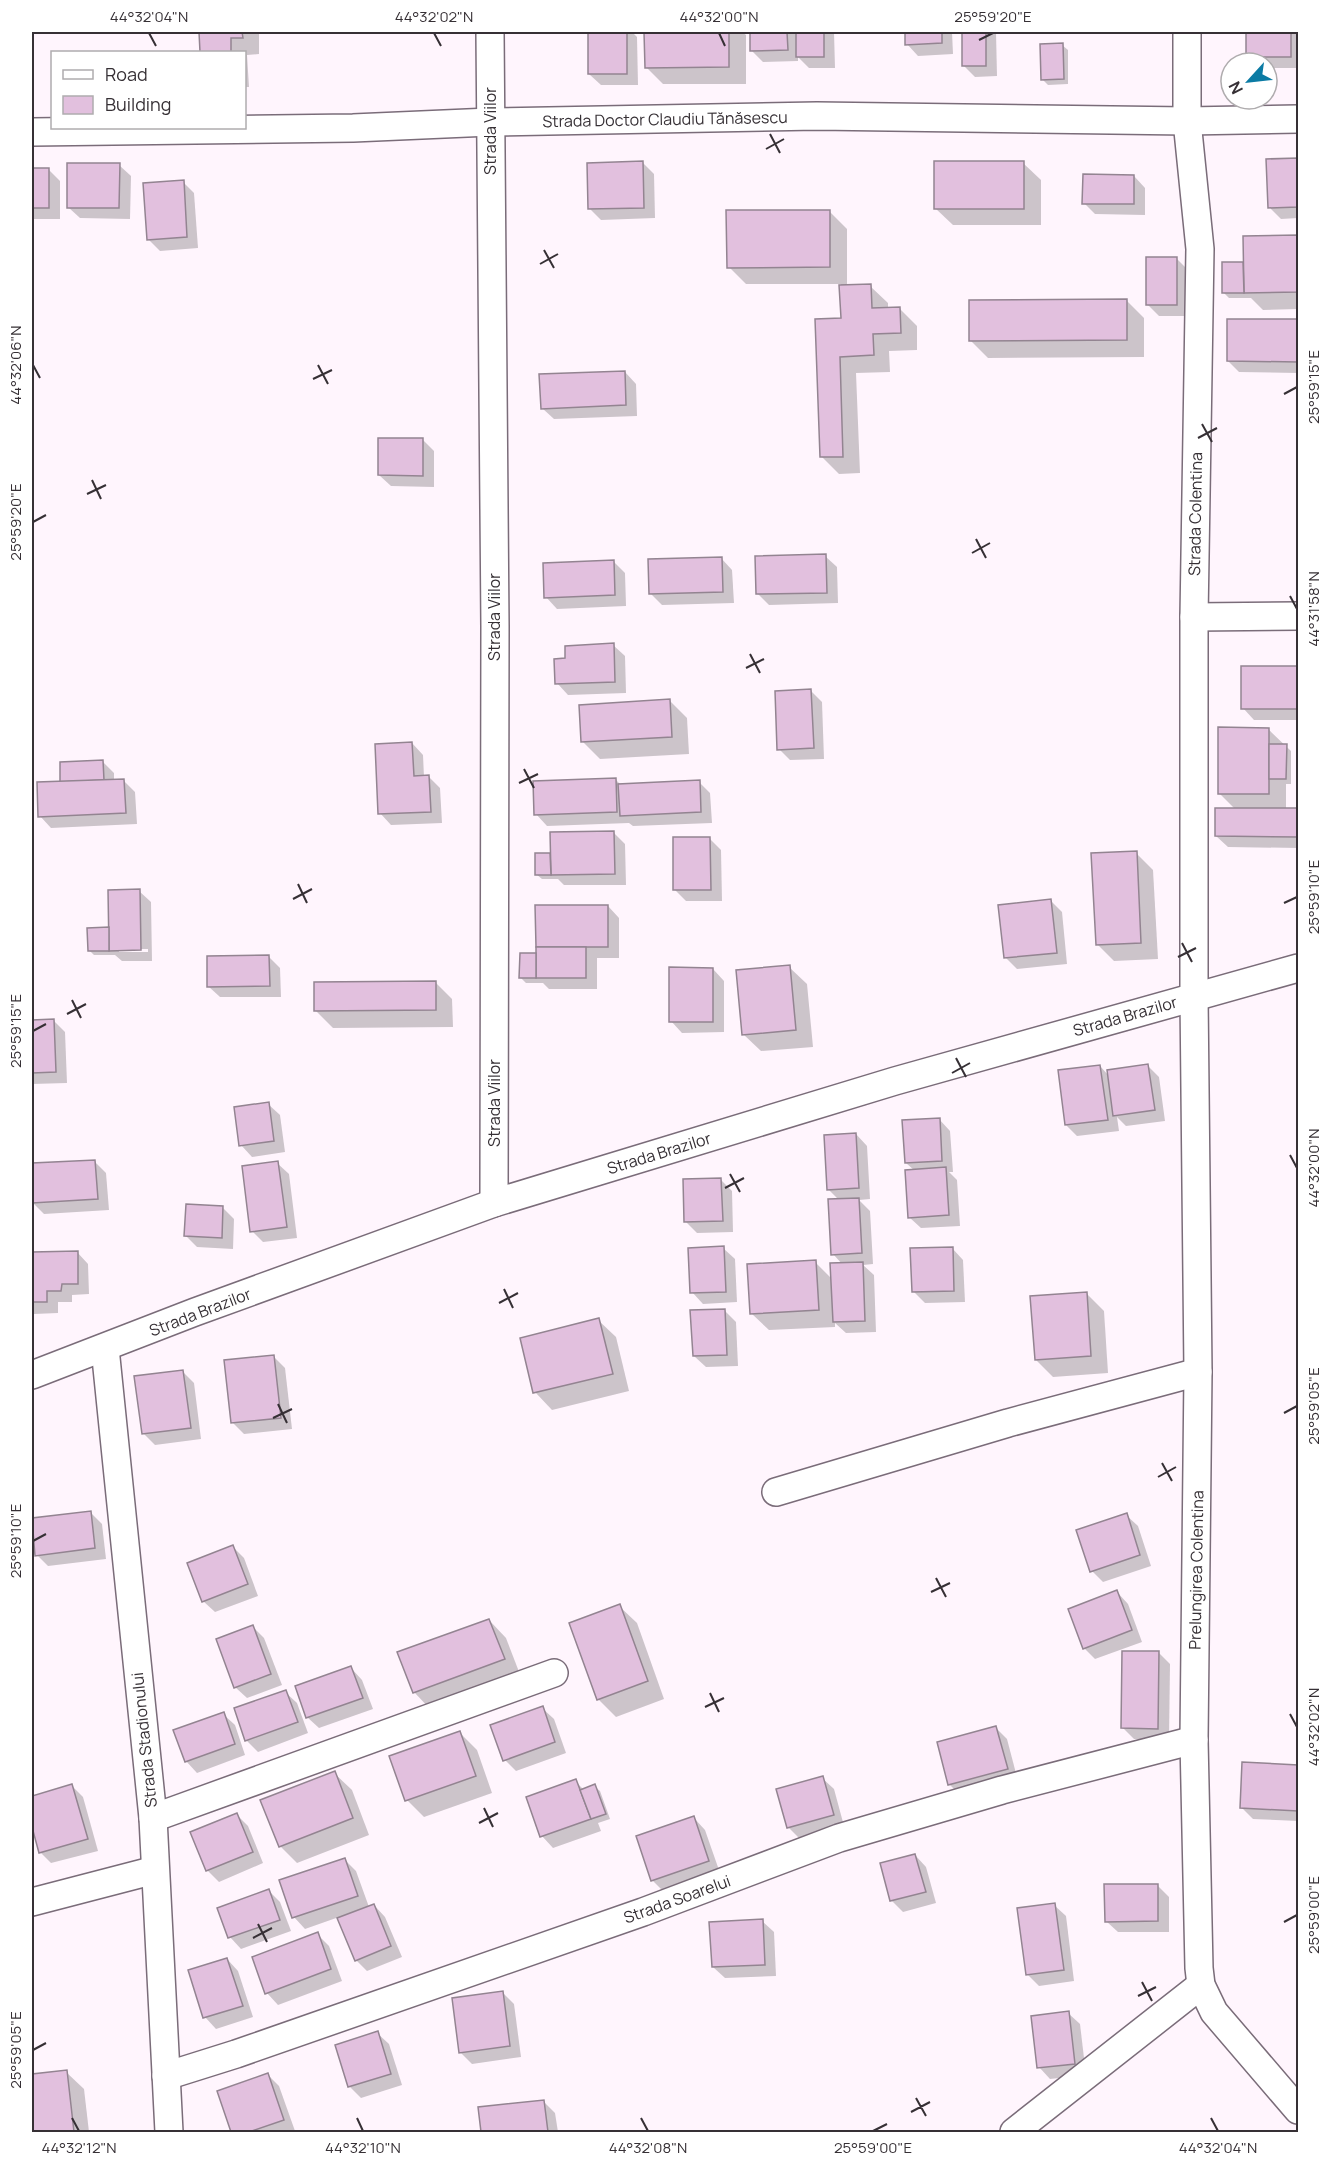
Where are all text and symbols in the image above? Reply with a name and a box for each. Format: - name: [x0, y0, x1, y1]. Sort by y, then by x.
- text: 44°32'04"N: [110, 6, 188, 27]
- text: 44°32'02"N: [395, 6, 473, 27]
- text: 44°32'00"N: [679, 6, 759, 27]
- text: 25°59'20"E: [954, 6, 1032, 27]
- legend: [51, 51, 246, 129]
- north arrow: [1219, 51, 1279, 111]
- text: Road: [105, 62, 148, 86]
- text: N: [1223, 78, 1248, 98]
- street label: Strada Viilor: [479, 87, 501, 175]
- text: Building: [105, 92, 171, 116]
- street label: Strada Doctor Claudiu Tănăsescu: [542, 106, 788, 132]
- text: 44°32'06"N: [5, 325, 26, 405]
- text: 25°59'15"E: [1303, 350, 1324, 424]
- street label: Strada Colentina: [1183, 452, 1207, 576]
- text: 25°59'20"E: [5, 483, 26, 561]
- text: 44°31'58"N: [1303, 571, 1324, 647]
- street label: Strada Viilor: [483, 573, 505, 661]
- text: 25°59'10"E: [1303, 860, 1324, 934]
- street label: Strada Brazilor: [1070, 991, 1180, 1041]
- text: 25°59'15"E: [5, 994, 26, 1068]
- street label: Strada Viilor: [483, 1059, 505, 1147]
- street label: Strada Brazilor: [604, 1127, 714, 1179]
- text: 44°32'00"N: [1303, 1128, 1324, 1208]
- street label: Strada Brazilor: [146, 1282, 254, 1342]
- text: 25°59'05"E: [1303, 1367, 1324, 1445]
- street label: Prelungirea Colentina: [1184, 1490, 1208, 1650]
- text: 25°59'10"E: [5, 1504, 26, 1578]
- street label: Strada Stadionului: [126, 1671, 162, 1809]
- text: 44°32'02"N: [1303, 1688, 1324, 1766]
- street label: Strada Soarelui: [620, 1869, 734, 1929]
- text: 25°59'00"E: [1303, 1876, 1324, 1954]
- text: 25°59'05"E: [5, 2011, 26, 2089]
- text: 44°32'12"N: [41, 2137, 117, 2158]
- text: 44°32'10"N: [325, 2137, 401, 2158]
- text: 44°32'08"N: [609, 2137, 687, 2158]
- text: 25°59'00"E: [834, 2137, 912, 2158]
- text: 44°32'04"N: [1179, 2137, 1257, 2158]

